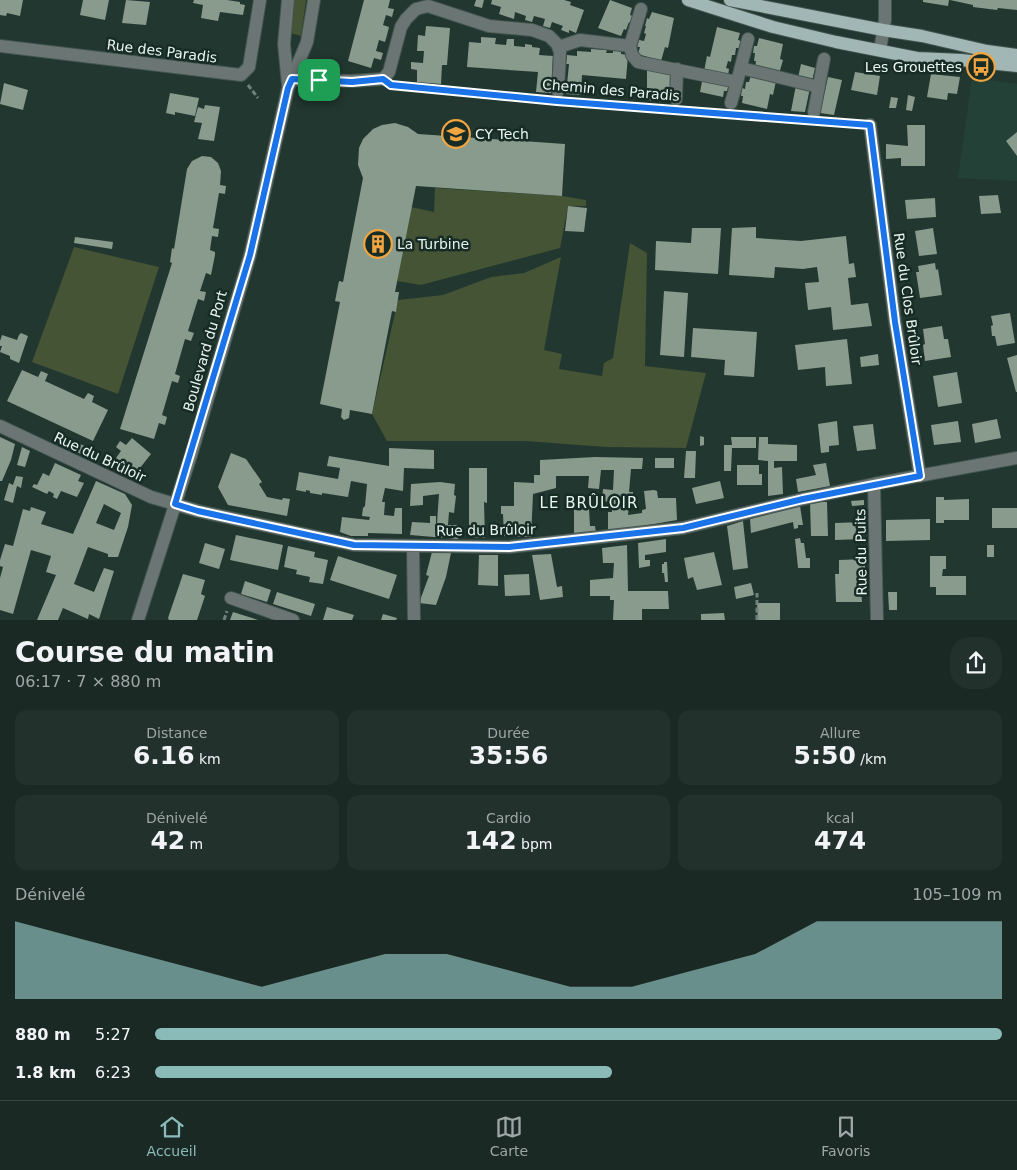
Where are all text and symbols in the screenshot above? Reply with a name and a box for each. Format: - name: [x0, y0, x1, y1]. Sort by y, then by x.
- street label: Rue des Paradis: [106, 36, 218, 66]
- bus stop icon: Les Grouettes: [966, 52, 996, 82]
- pin: [298, 59, 340, 101]
- place label: Les Grouettes: [865, 59, 962, 75]
- icon: arrive: [305, 66, 333, 94]
- street label: Chemin des Paradis: [541, 76, 681, 104]
- school or university icon: CY Tech: [441, 119, 471, 149]
- place label: CY Tech: [475, 126, 529, 142]
- building icon: La Turbine: [363, 229, 393, 259]
- street label: Rue du Clos Brûloir: [891, 232, 925, 366]
- place label: La Turbine: [397, 236, 469, 252]
- street label: Boulevard du Port: [180, 288, 230, 413]
- street label: Rue du Brûloir: [51, 429, 149, 485]
- district label: LE BRÛLOIR: [540, 493, 638, 512]
- street label: Rue du Puits: [852, 508, 870, 596]
- street label: Rue du Brûloir: [436, 521, 536, 539]
- text: Course du matin: [15, 636, 275, 669]
- button: share: [950, 637, 1002, 689]
- text: 06:17 · 7 × 880 m: [15, 672, 161, 691]
- text: Distance: [146, 725, 207, 741]
- text: Durée: [487, 725, 530, 741]
- text: Allure: [820, 725, 860, 741]
- text: 6.16: [133, 741, 195, 770]
- text: 35:56: [469, 741, 548, 770]
- text: 5:50: [794, 741, 856, 770]
- text: km: [195, 751, 221, 767]
- text: /km: [856, 751, 887, 767]
- text: Dénivelé: [146, 810, 208, 826]
- text: Cardio: [486, 810, 531, 826]
- text: kcal: [826, 810, 854, 826]
- text: 42: [150, 826, 185, 855]
- text: 142: [464, 826, 517, 855]
- text: 474: [814, 826, 866, 855]
- text: m: [185, 836, 203, 852]
- text: bpm: [517, 836, 553, 852]
- text: Dénivelé: [15, 885, 85, 904]
- text: 105–109 m: [912, 885, 1002, 904]
- text: 880 m: [15, 1025, 71, 1044]
- text: 5:27: [95, 1025, 131, 1044]
- text: 1.8 km: [15, 1063, 76, 1082]
- text: 6:23: [95, 1063, 131, 1082]
- tab: Accueil: [147, 1113, 197, 1159]
- tab: Carte: [490, 1113, 528, 1159]
- tab: Favoris: [821, 1113, 870, 1159]

